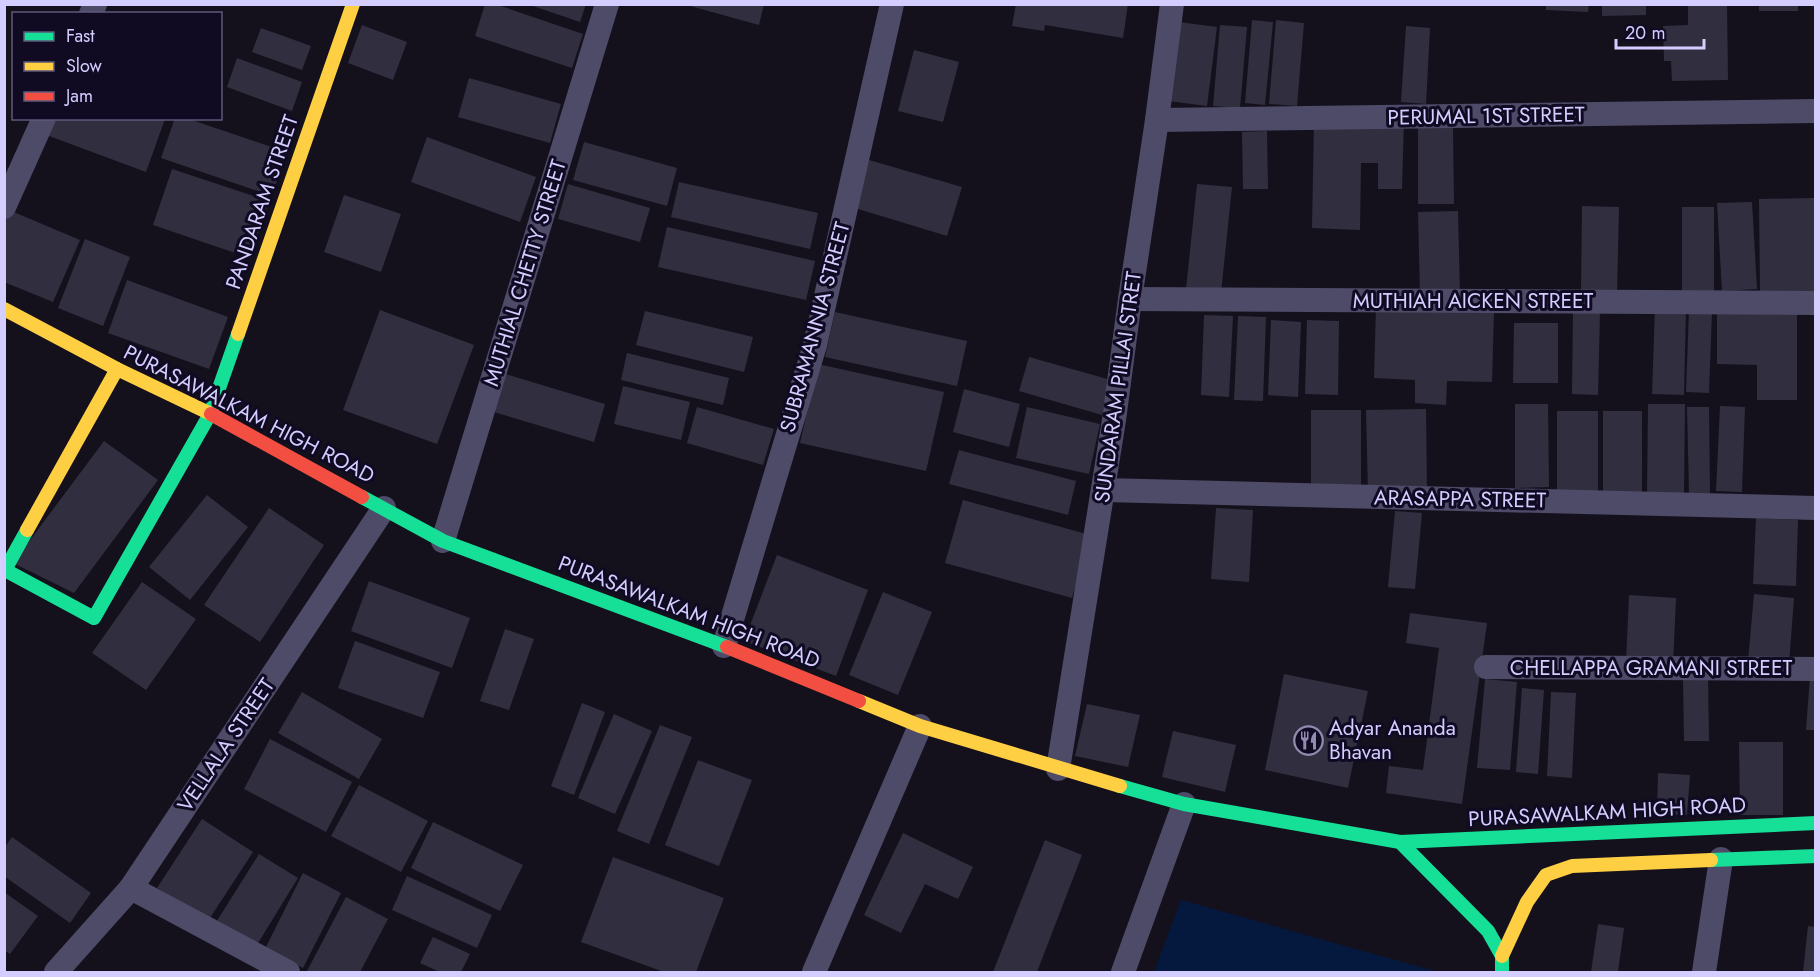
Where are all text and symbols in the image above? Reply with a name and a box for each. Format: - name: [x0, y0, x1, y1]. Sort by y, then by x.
- legend: [12, 12, 222, 120]
- scale bar: [1616, 12, 1704, 50]
- text: 20 m: [1625, 20, 1665, 46]
- text: Fast: [66, 23, 95, 49]
- text: Slow: [66, 53, 103, 79]
- text: Jam: [64, 83, 93, 109]
- street label: PERUMAL 1ST STREET: [1387, 99, 1585, 133]
- street label: PANDARAM STREET: [218, 111, 306, 293]
- street label: MUTHIAL CHETTY STREET: [476, 156, 574, 390]
- street label: SUBRAMANNIA STREET: [772, 218, 858, 436]
- street label: SUNDARAM PILLAI STRET: [1087, 269, 1149, 505]
- street label: MUTHIAH AICKEN STREET: [1353, 286, 1593, 316]
- street label: PURASAWALKAM HIGH ROAD: [118, 337, 380, 491]
- street label: ARASAPPA STREET: [1374, 482, 1547, 516]
- street label: PURASAWALKAM HIGH ROAD: [554, 548, 824, 676]
- street label: CHELLAPPA GRAMANI STREET: [1510, 653, 1792, 683]
- street label: VELLALA STREET: [170, 672, 282, 818]
- place label: Adyar Ananda Bhavan: [1329, 713, 1456, 767]
- restaurant icon: Adyar Ananda Bhavan: [1292, 724, 1324, 756]
- street label: PURASAWALKAM HIGH ROAD: [1467, 790, 1747, 834]

